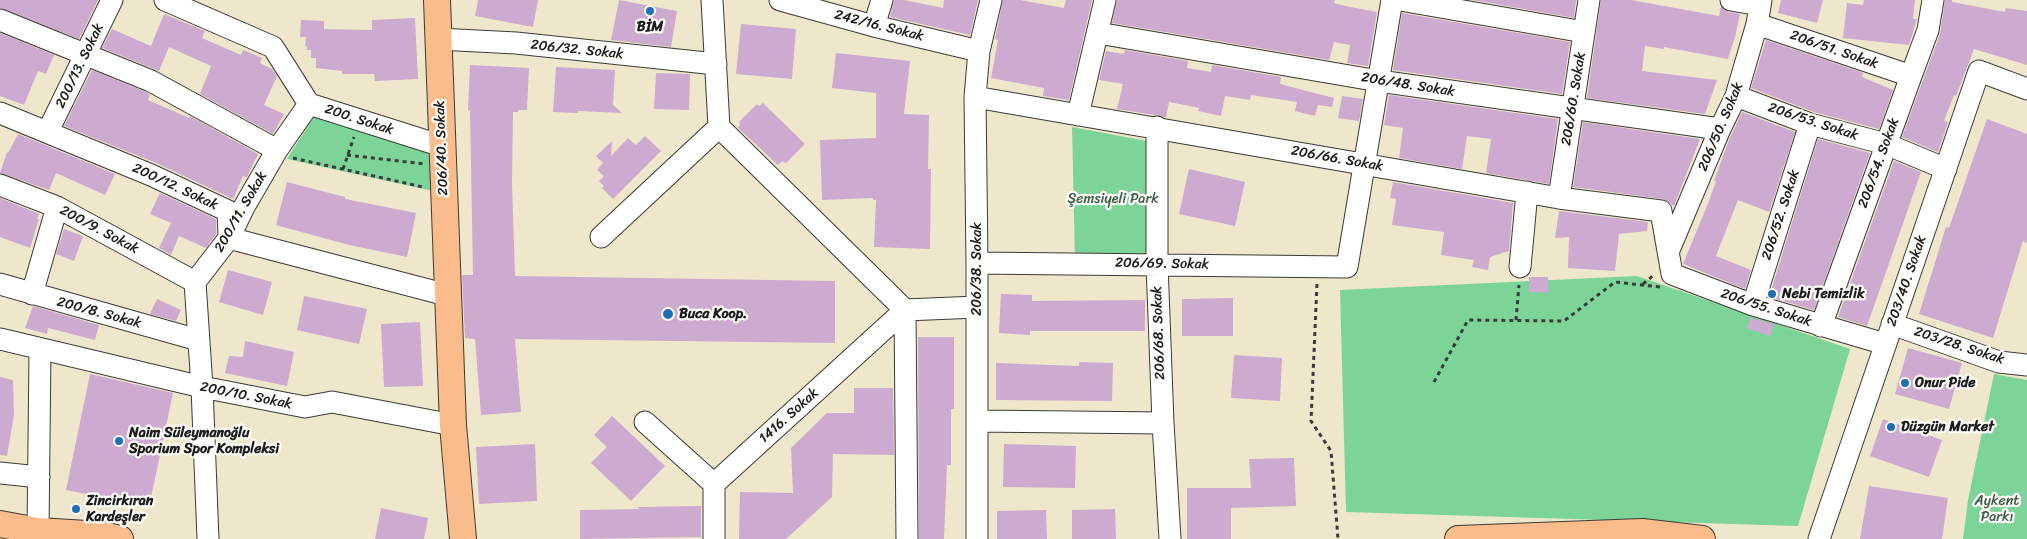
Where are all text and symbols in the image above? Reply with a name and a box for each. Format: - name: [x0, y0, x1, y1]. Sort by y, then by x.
- marker: BİM: [644, 5, 656, 17]
- street label: 242/16. Sokak: [833, 7, 925, 45]
- place label: BİM: [637, 19, 663, 35]
- street label: 200/13. Sokak: [52, 21, 108, 111]
- street label: 206/51. Sokak: [1788, 27, 1880, 73]
- street label: 206/32. Sokak: [530, 37, 624, 63]
- street label: 206/60. Sokak: [1558, 51, 1590, 147]
- street label: 206/48. Sokak: [1360, 69, 1456, 101]
- street label: 206/50. Sokak: [1695, 80, 1747, 174]
- street label: 206/40. Sokak: [432, 100, 452, 196]
- street label: 206/53. Sokak: [1766, 100, 1860, 144]
- street label: 200. Sokak: [322, 101, 396, 139]
- street label: 206/54. Sokak: [1855, 116, 1903, 210]
- street label: 206/66. Sokak: [1290, 143, 1384, 175]
- street label: 200/12. Sokak: [130, 160, 220, 214]
- street label: 206/52. Sokak: [1758, 168, 1804, 262]
- street label: 200/11. Sokak: [211, 169, 271, 255]
- park label: Şemsiyeli Park: [1067, 191, 1159, 207]
- street label: 200/9. Sokak: [57, 202, 141, 258]
- street label: 206/38. Sokak: [969, 222, 985, 316]
- street label: 203/40. Sokak: [1884, 233, 1930, 329]
- street label: 206/69. Sokak: [1115, 255, 1209, 273]
- street label: 206/55. Sokak: [1718, 285, 1814, 331]
- street label: 206/68. Sokak: [1149, 286, 1169, 380]
- place label: Nebi Temizlik: [1782, 286, 1864, 302]
- marker: Nebi Temizlik: [1766, 288, 1778, 300]
- street label: 200/8. Sokak: [55, 294, 143, 332]
- place label: Buca Koop.: [679, 306, 747, 322]
- marker: Buca Koop.: [661, 307, 675, 321]
- street label: 203/28. Sokak: [1912, 324, 2006, 368]
- place label: Onur Pide: [1915, 375, 1975, 391]
- marker: Onur Pide: [1899, 377, 1911, 389]
- street label: 200/10. Sokak: [199, 379, 293, 413]
- street label: 1416. Sokak: [756, 385, 822, 447]
- place label: Düzgün Market: [1901, 419, 1994, 435]
- marker: Düzgün Market: [1885, 421, 1897, 433]
- place label: Naim Süleymanoğlu Sporium Spor Kompleksi: [129, 425, 279, 458]
- marker: Naim Süleymanoğlu Sporium Spor Kompleksi: [113, 435, 125, 447]
- place label: Zincirkıran Kardeşler: [86, 493, 153, 526]
- park label: Aykent Parkı: [1975, 493, 2019, 526]
- marker: Zincirkıran Kardeşler: [70, 503, 82, 515]

